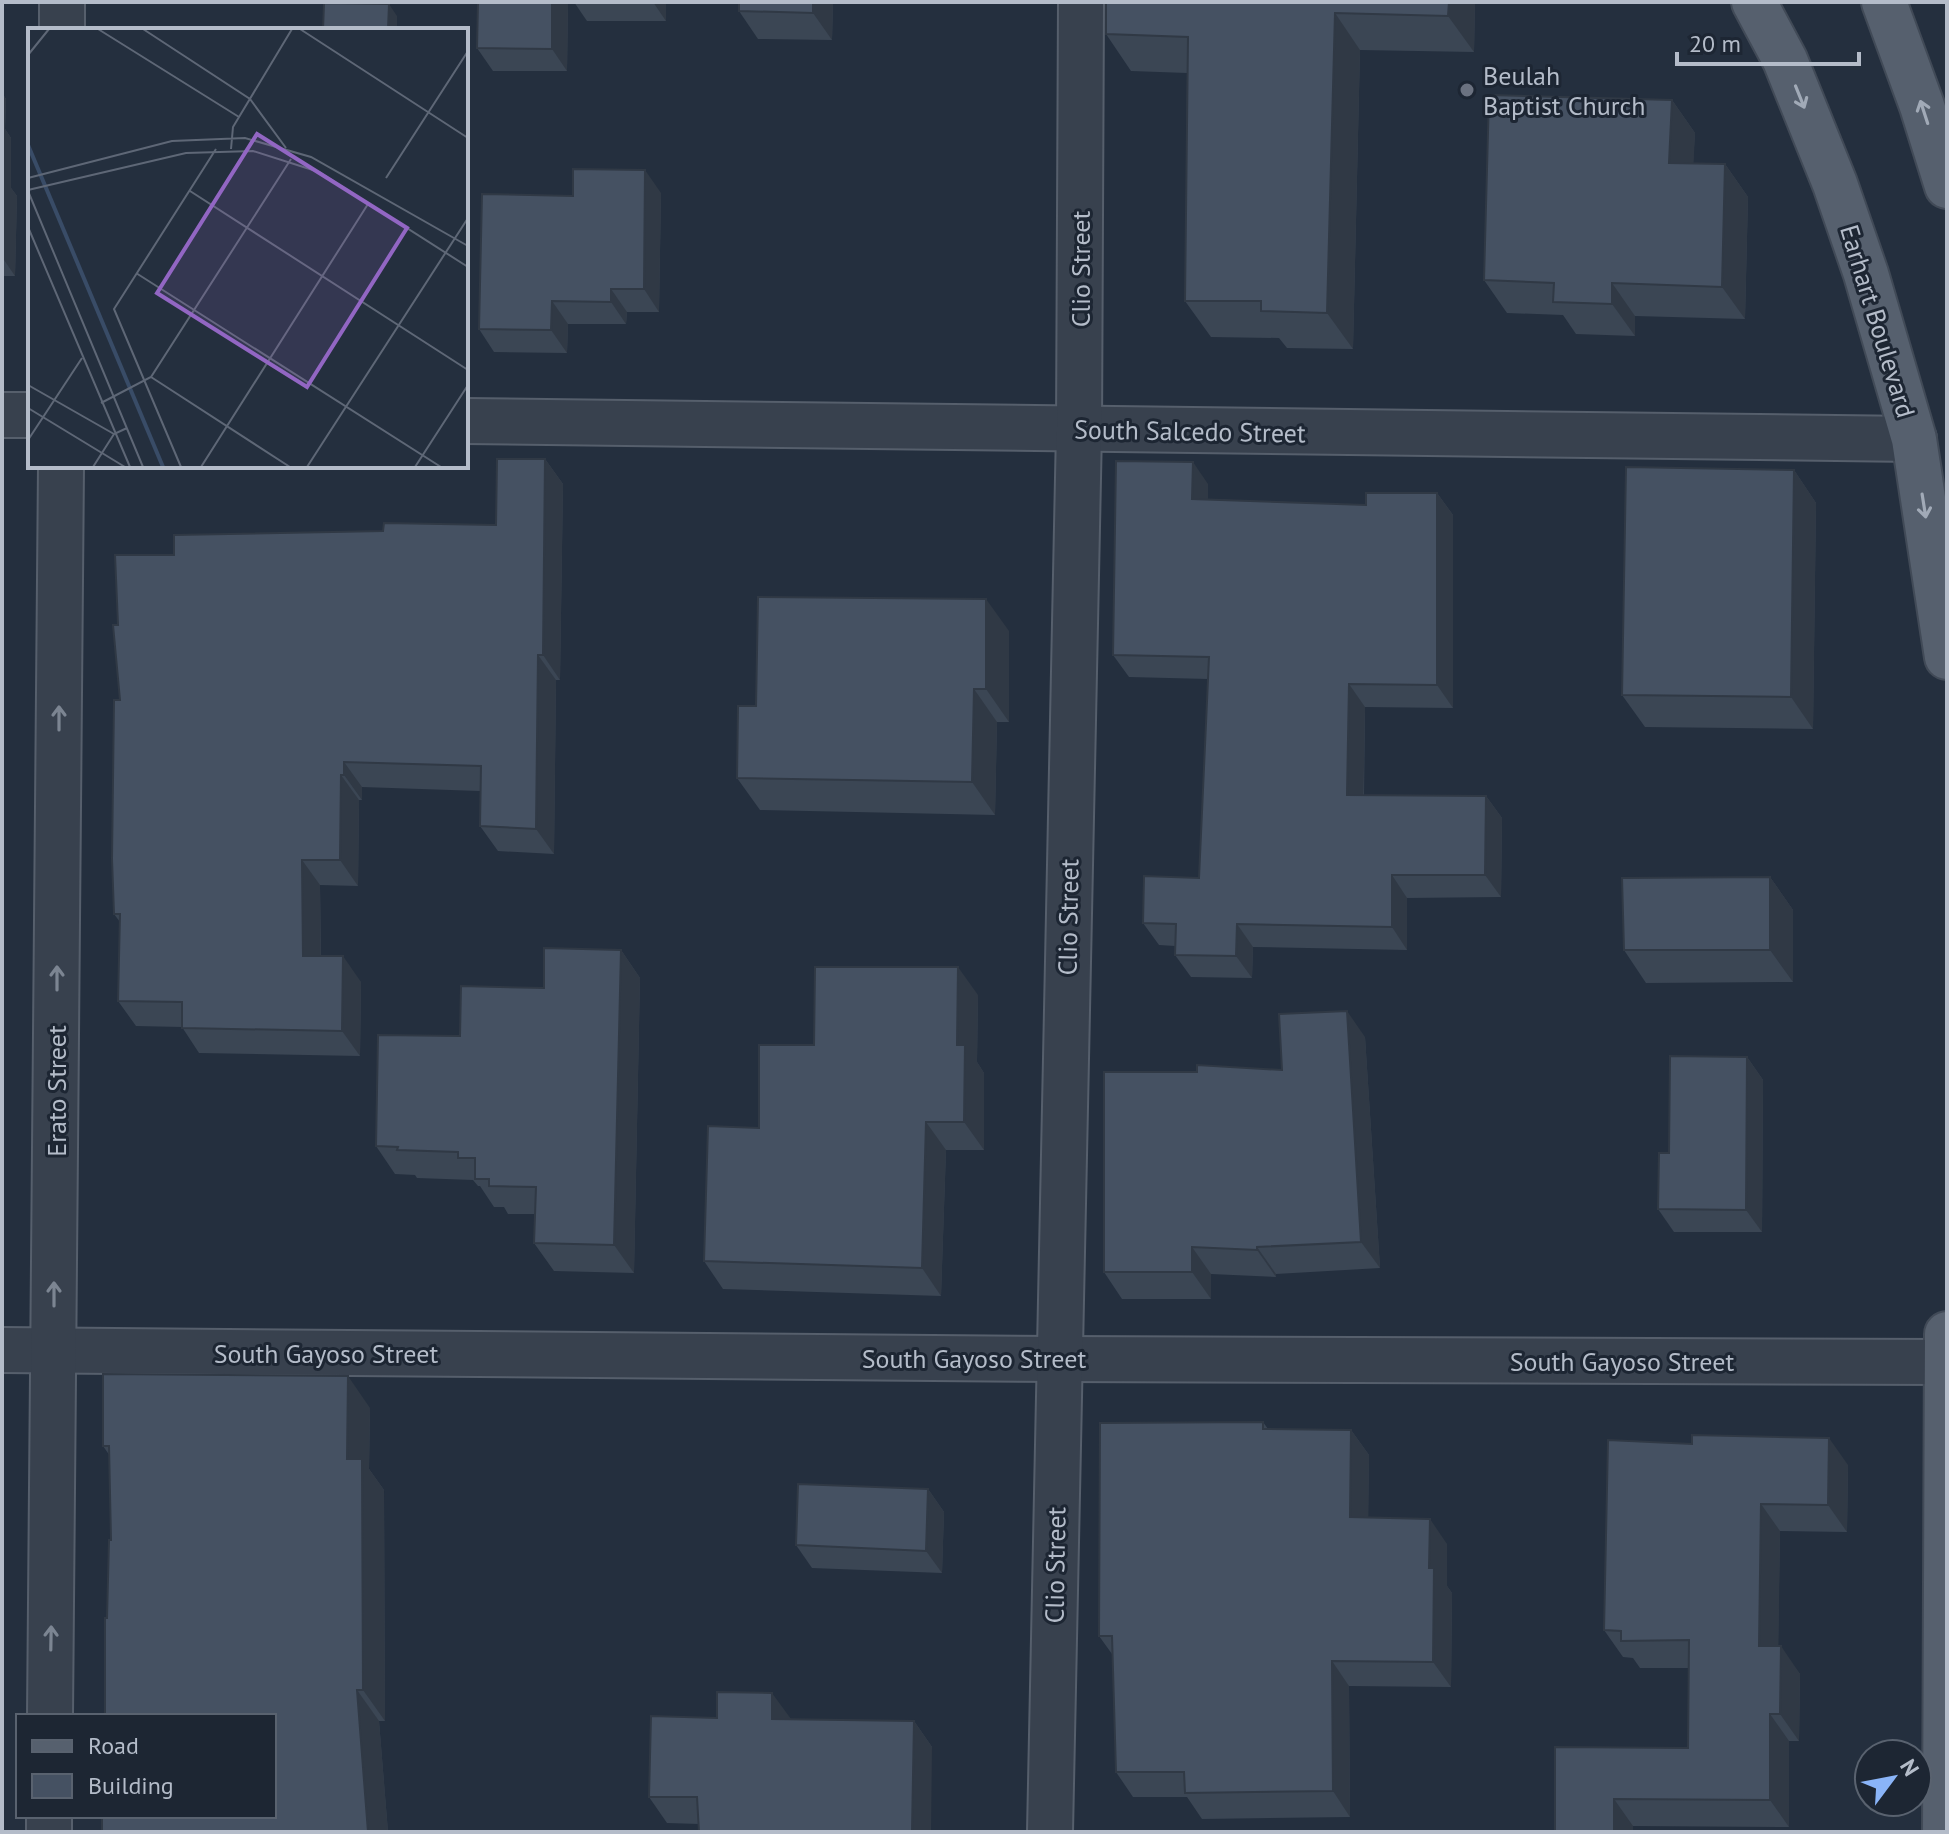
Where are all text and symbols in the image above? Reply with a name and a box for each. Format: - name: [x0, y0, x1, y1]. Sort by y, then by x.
- scale bar: [1677, 16, 1859, 66]
- inset map: [28, 28, 468, 468]
- text: 20 m: [1689, 28, 1741, 59]
- place label: Beulah Baptist Church: [1483, 59, 1646, 122]
- marker: Beulah Baptist Church: [1458, 81, 1476, 99]
- one-way arrow: [1794, 84, 1809, 109]
- one-way arrow: [1916, 100, 1930, 125]
- street label: Clio Street: [1064, 210, 1097, 327]
- street label: Earhart Boulevard: [1833, 221, 1923, 421]
- street label: South Salcedo Street: [1074, 412, 1306, 450]
- one-way arrow: [1917, 492, 1932, 518]
- one-way arrow: [51, 705, 67, 732]
- street label: Clio Street: [1050, 858, 1086, 976]
- one-way arrow: [49, 965, 65, 992]
- street label: Erato Street: [40, 1025, 73, 1157]
- one-way arrow: [46, 1281, 62, 1308]
- street label: South Gayoso Street: [214, 1337, 438, 1370]
- street label: South Gayoso Street: [862, 1342, 1086, 1375]
- street label: South Gayoso Street: [1510, 1345, 1734, 1378]
- street label: Clio Street: [1037, 1506, 1073, 1624]
- one-way arrow: [43, 1625, 59, 1652]
- legend: [16, 1714, 276, 1818]
- text: Road: [88, 1730, 139, 1761]
- north arrow: [1853, 1738, 1933, 1818]
- text: N: [1894, 1754, 1926, 1781]
- text: Building: [88, 1770, 174, 1801]

